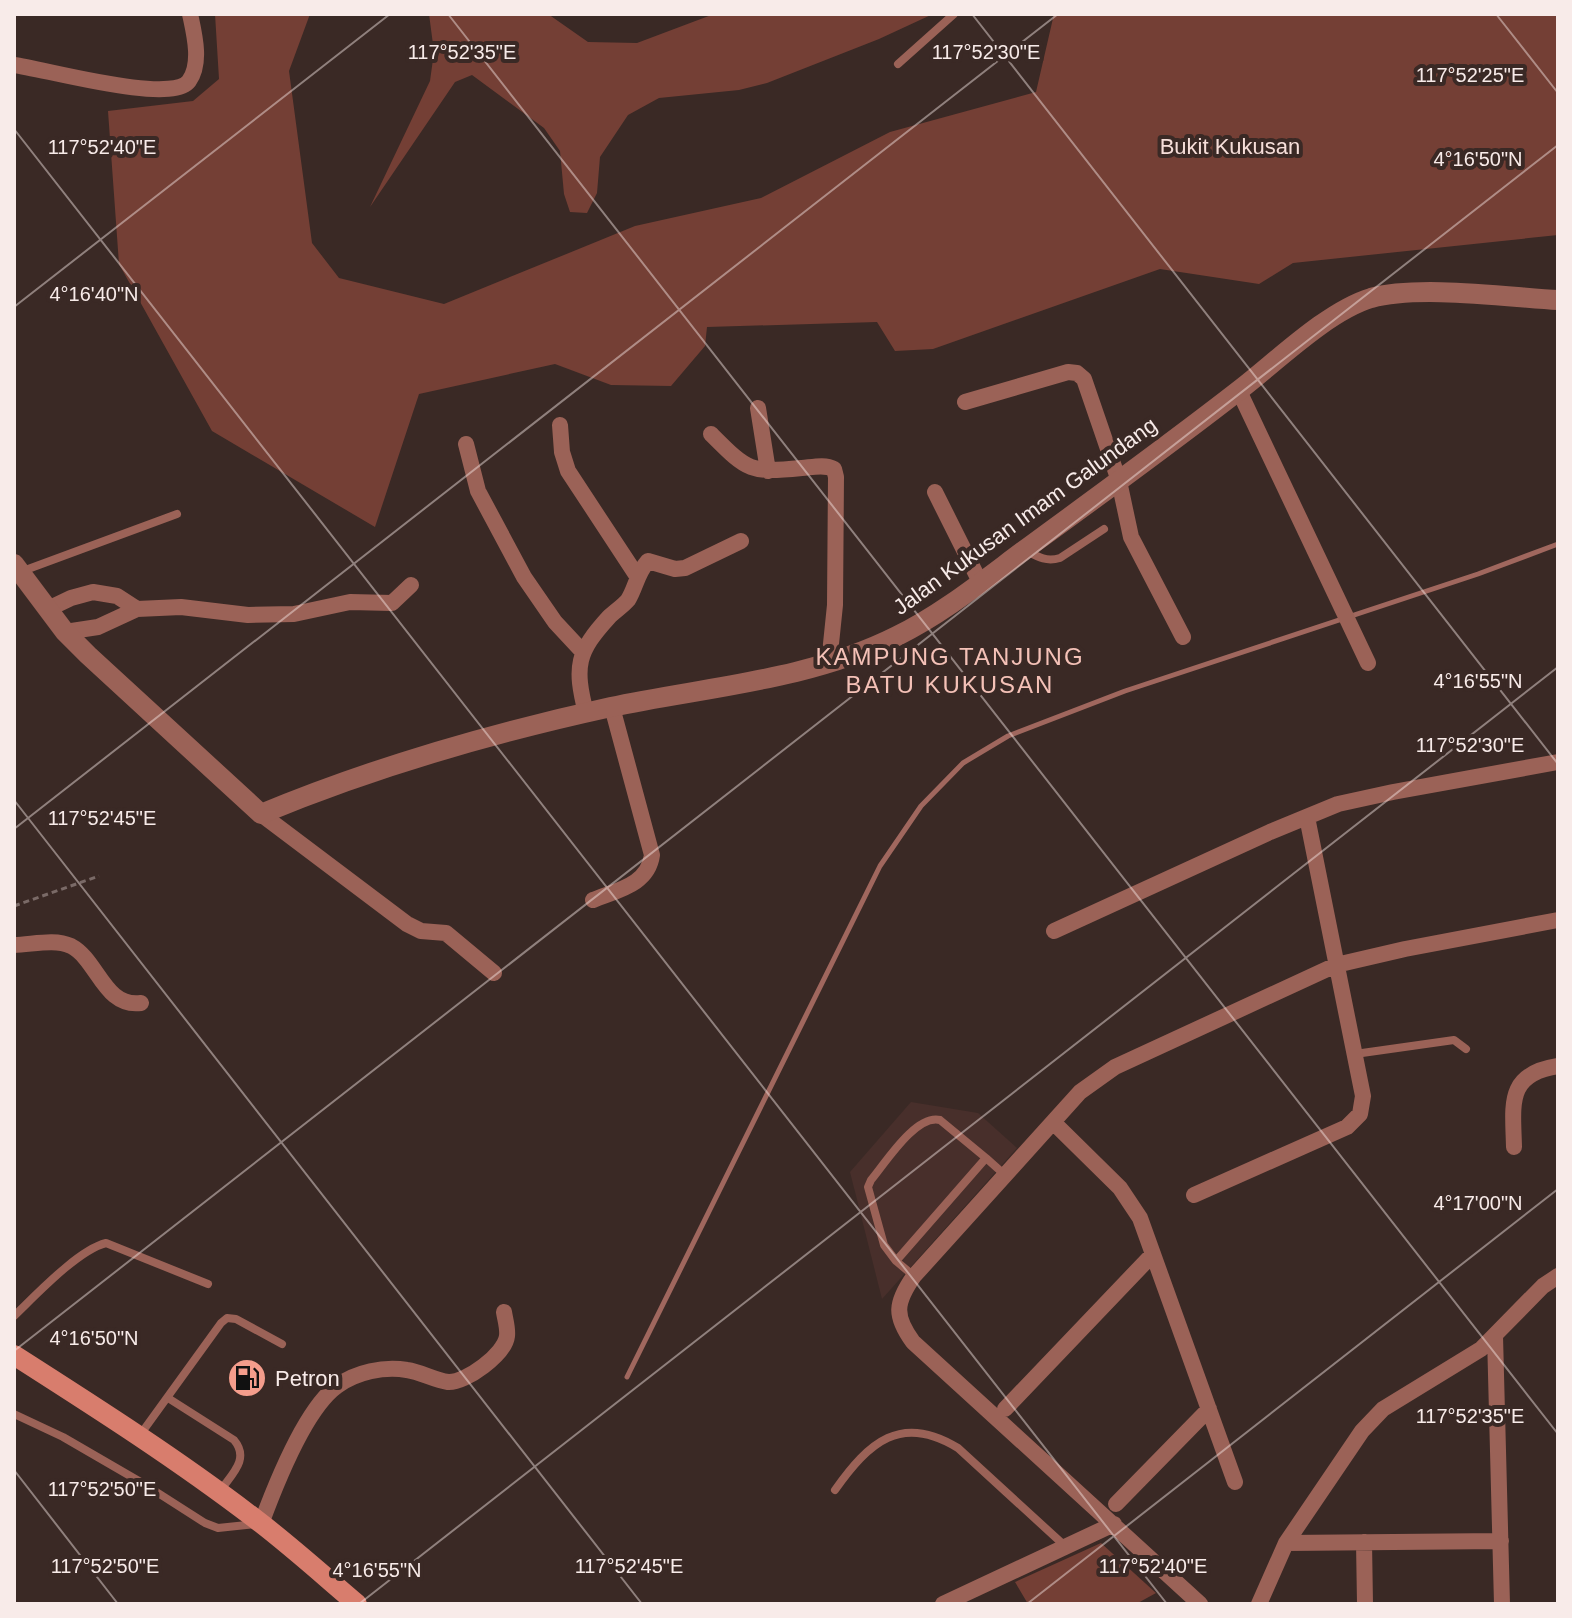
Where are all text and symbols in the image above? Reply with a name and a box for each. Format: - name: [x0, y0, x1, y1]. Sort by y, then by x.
- text: 117°52'35"E: [408, 41, 516, 63]
- text: 117°52'30"E: [932, 41, 1040, 63]
- text: 117°52'25"E: [1416, 64, 1524, 86]
- park label: Bukit Kukusan: [1160, 134, 1300, 159]
- text: 117°52'40"E: [48, 136, 156, 158]
- text: 4°16'50"N: [1434, 148, 1522, 170]
- text: 4°16'40"N: [50, 283, 138, 305]
- street label: Jalan Kukusan Imam Galundang: [889, 412, 1161, 620]
- district label: KAMPUNG TANJUNG BATU KUKUSAN: [815, 643, 1085, 698]
- text: 4°16'55"N: [1434, 670, 1522, 692]
- text: 117°52'30"E: [1416, 734, 1524, 756]
- text: 117°52'45"E: [48, 807, 156, 829]
- text: 4°17'00"N: [1434, 1192, 1522, 1214]
- text: 4°16'50"N: [50, 1327, 138, 1349]
- fuel station icon: Petron: [226, 1357, 268, 1399]
- place label: Petron: [275, 1366, 340, 1391]
- text: 117°52'35"E: [1416, 1405, 1524, 1427]
- text: 117°52'50"E: [48, 1478, 156, 1500]
- text: 117°52'50"E: [51, 1555, 159, 1577]
- text: 117°52'45"E: [575, 1555, 683, 1577]
- text: 117°52'40"E: [1099, 1555, 1207, 1577]
- text: 4°16'55"N: [333, 1559, 421, 1581]

